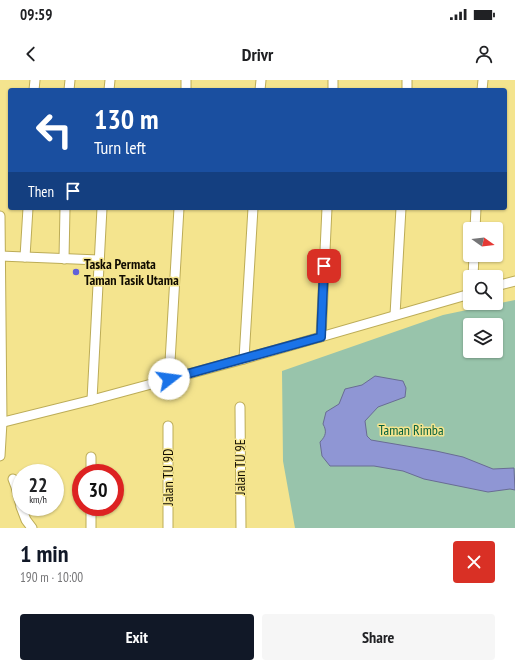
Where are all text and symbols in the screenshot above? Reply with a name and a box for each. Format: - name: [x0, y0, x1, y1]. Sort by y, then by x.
- text: 09:59: [20, 5, 52, 24]
- icon: back: [20, 43, 42, 65]
- text: Drivr: [242, 43, 273, 66]
- icon: person: [473, 43, 495, 65]
- text: 130 m: [94, 100, 158, 137]
- icon: left: [28, 104, 80, 156]
- text: Turn left: [94, 136, 146, 159]
- icon: arrive: [62, 180, 84, 202]
- text: Then: [28, 182, 54, 201]
- north arrow: [463, 222, 503, 262]
- map controls: [463, 222, 503, 358]
- pin: [307, 249, 341, 283]
- place label: Taska Permata Taman Tasik Utama: [84, 255, 179, 289]
- icon: arrive: [313, 255, 335, 277]
- marker: Taska Permata Taman Tasik Utama: [71, 267, 81, 277]
- button: search: [463, 270, 503, 310]
- button: layers: [463, 318, 503, 358]
- position arrow: [148, 358, 190, 400]
- park label: Taman Rimba: [378, 421, 444, 439]
- street label: Jalan TU 9E: [231, 439, 249, 496]
- street label: Jalan TU 9D: [159, 449, 177, 506]
- speed limit sign: 30: [72, 464, 124, 516]
- text: 22: [28, 472, 48, 498]
- text: km/h: [29, 493, 47, 506]
- text: 1 min: [20, 538, 68, 569]
- button: close: [453, 541, 495, 583]
- text: 190 m · 10:00: [20, 569, 83, 586]
- button: Exit: [20, 614, 254, 660]
- button: Share: [262, 614, 495, 660]

